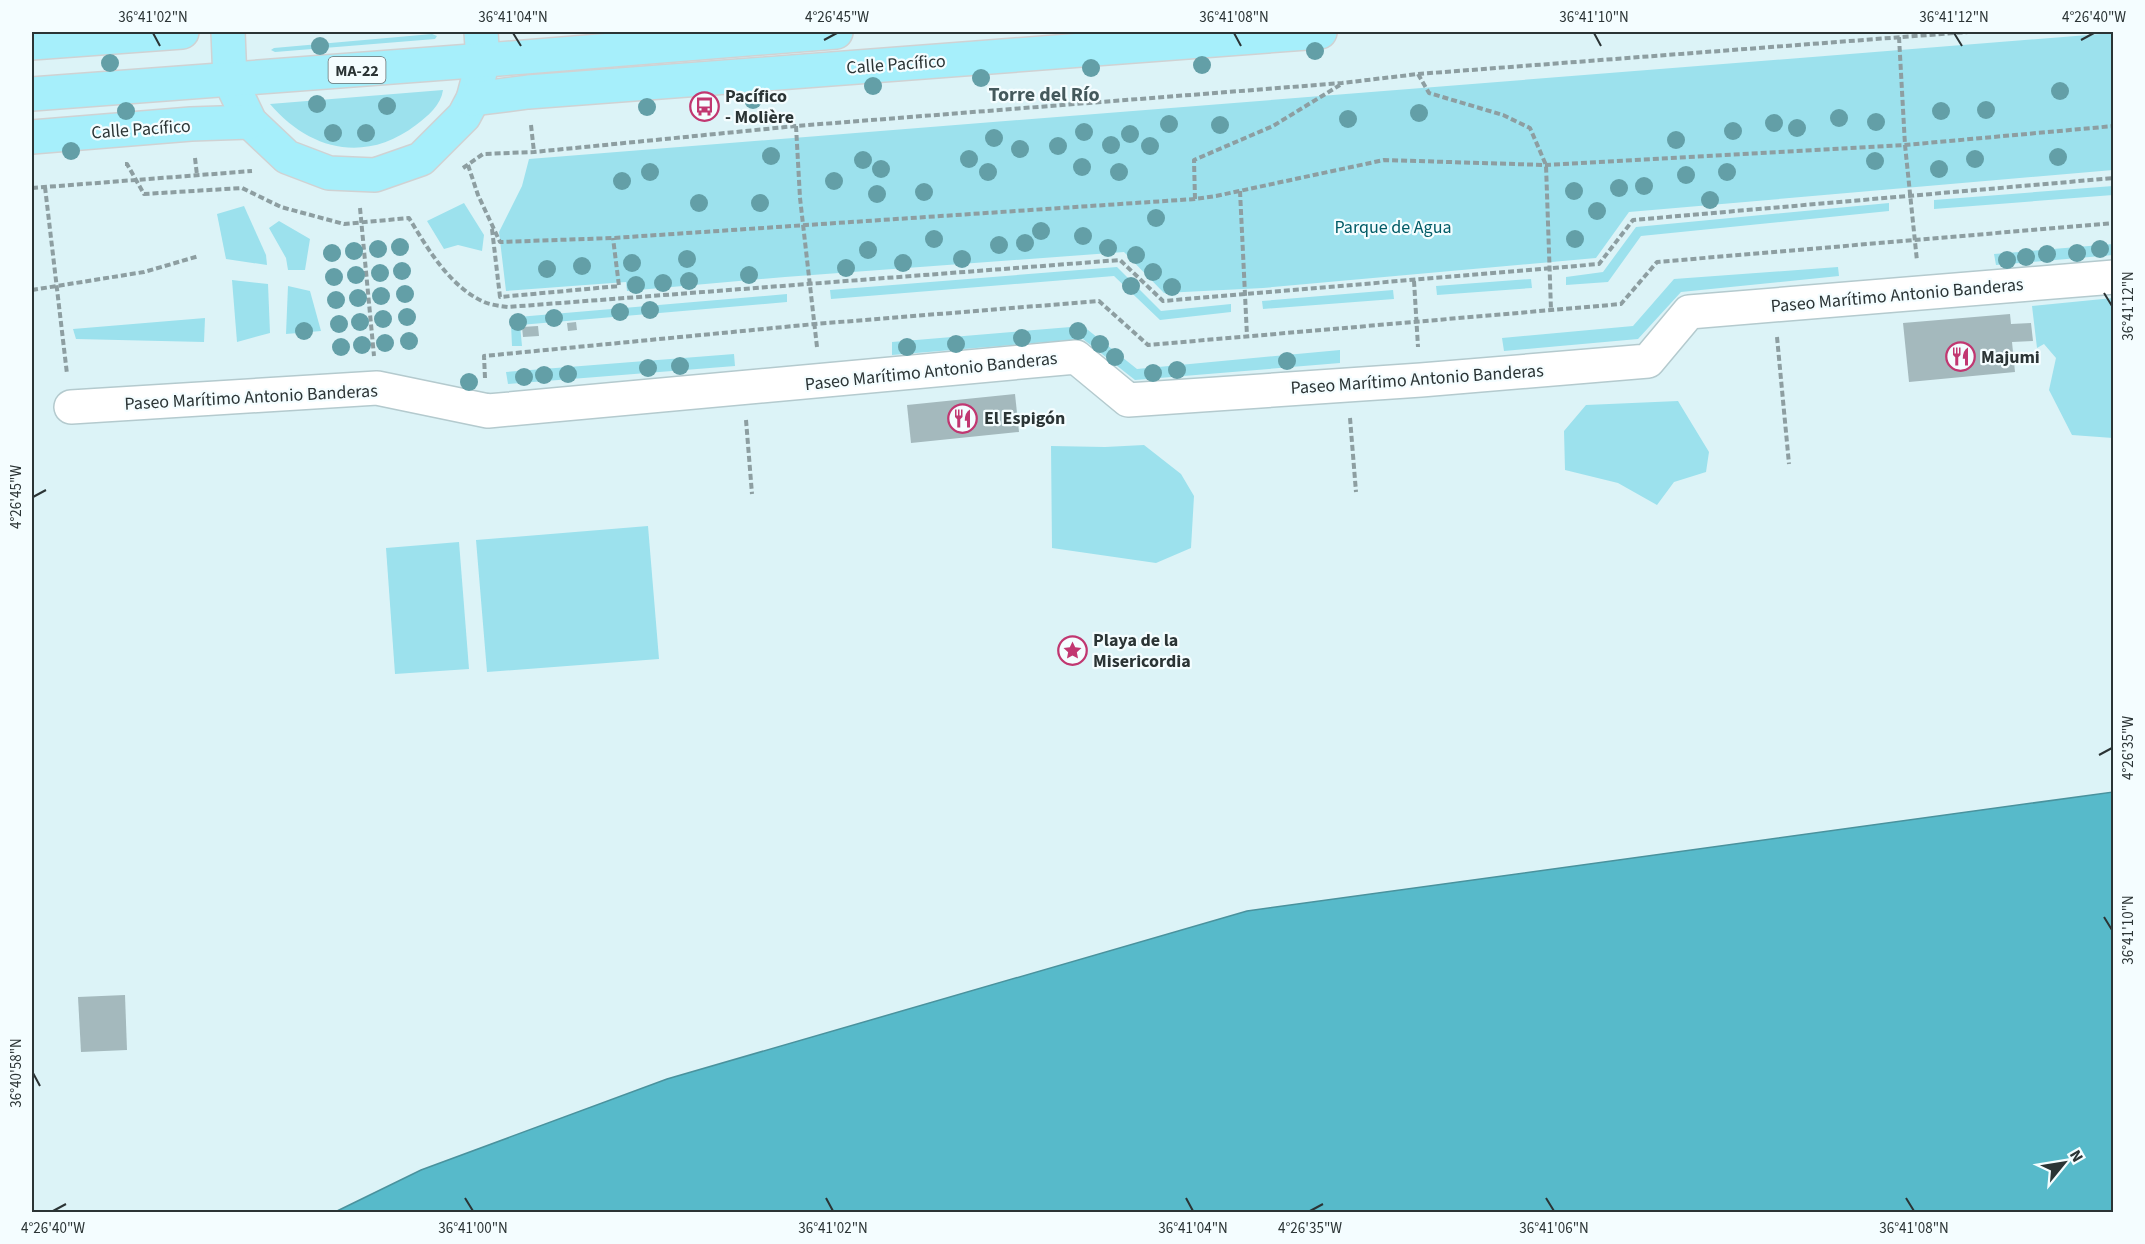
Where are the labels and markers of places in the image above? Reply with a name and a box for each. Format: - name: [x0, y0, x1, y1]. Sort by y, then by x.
- place label: Pacífico - Molière: [725, 84, 794, 130]
- bus stop icon: Pacífico - Molière: [688, 90, 720, 122]
- restaurant icon: Majumi: [1944, 341, 1976, 373]
- place label: Majumi: [1981, 345, 2040, 370]
- restaurant icon: El Espigón: [947, 402, 979, 434]
- place label: El Espigón: [984, 406, 1065, 431]
- place label: Playa de la Misericordia: [1093, 628, 1191, 674]
- place icon: Playa de la Misericordia: [1056, 634, 1088, 666]

